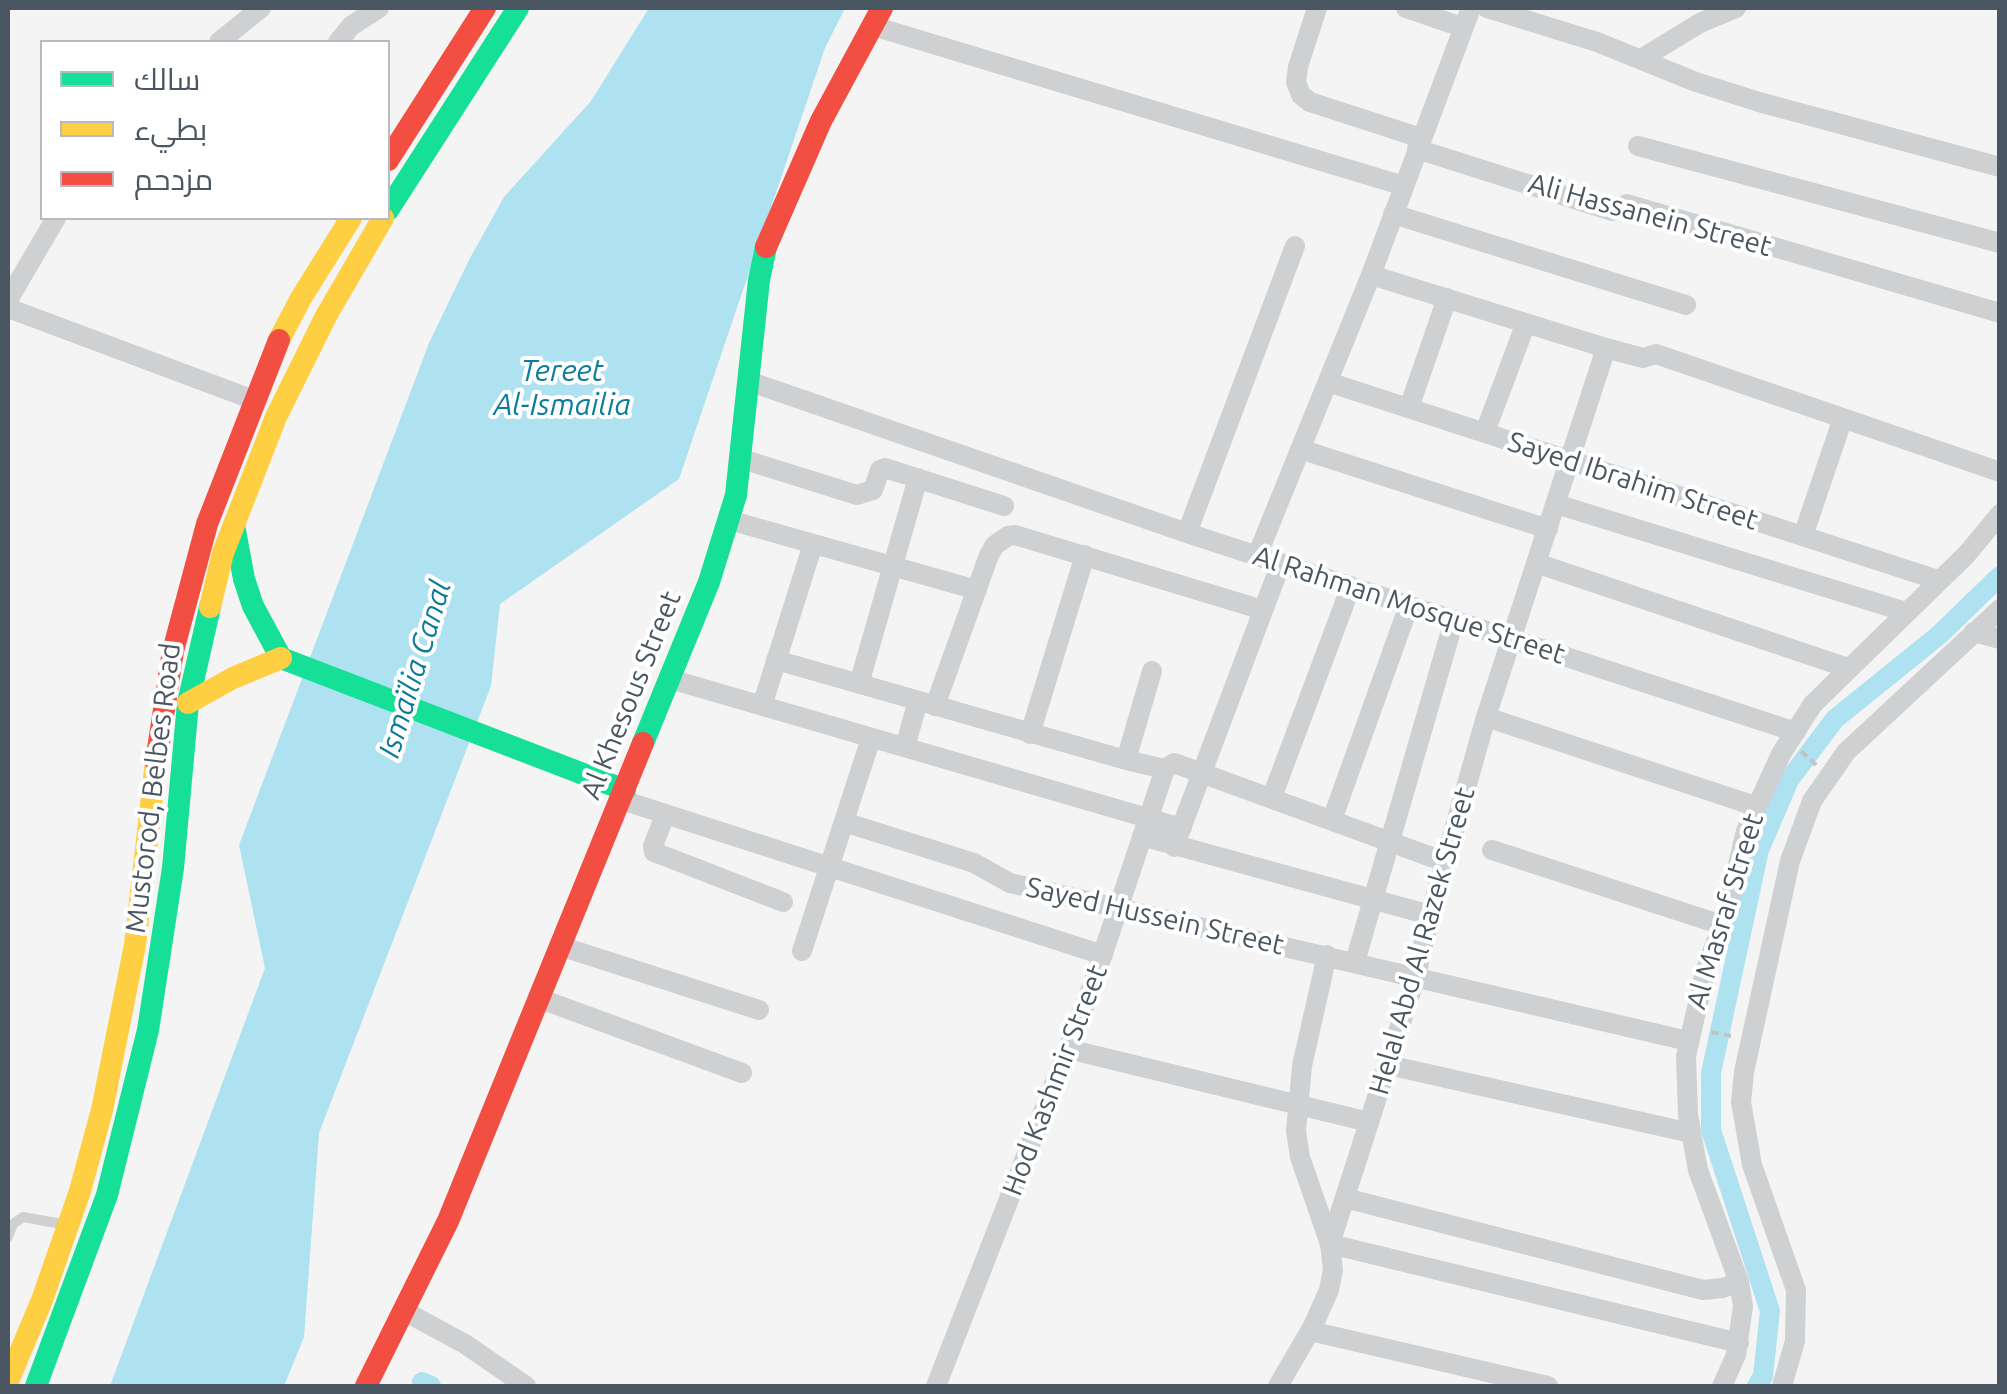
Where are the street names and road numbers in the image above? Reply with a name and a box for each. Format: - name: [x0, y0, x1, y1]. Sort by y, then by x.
- street label: Ali Hassanein Street: [1525, 166, 1775, 264]
- street label: Sayed Ibrahim Street: [1504, 425, 1762, 537]
- street label: Al Rahman Mosque Street: [1249, 539, 1569, 671]
- street label: Al Khesous Street: [574, 586, 688, 804]
- street label: Mustorod, Belbes Road: [119, 641, 187, 935]
- street label: Helal Abd Al Razek Street: [1362, 783, 1482, 1099]
- street label: Al Masraf Street: [1679, 809, 1771, 1013]
- street label: Sayed Hussein Street: [1023, 870, 1287, 962]
- street label: Hod Kashmir Street: [996, 960, 1114, 1200]

